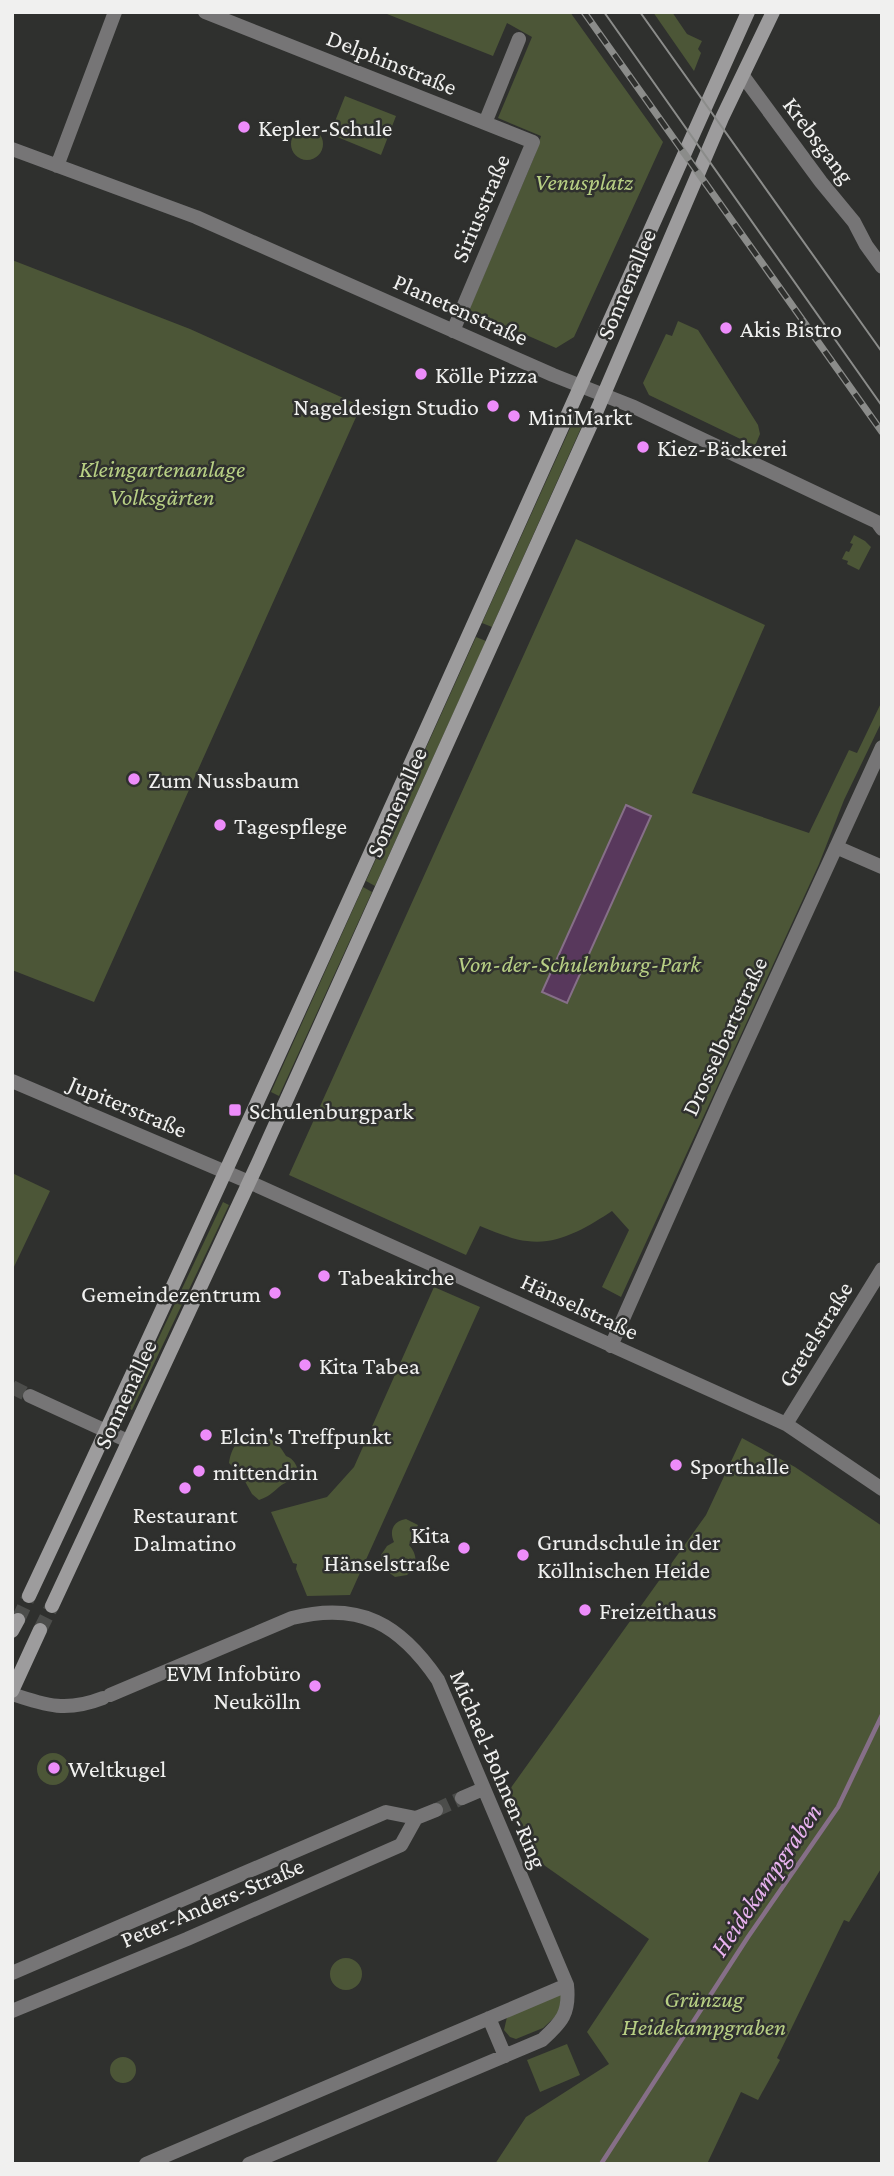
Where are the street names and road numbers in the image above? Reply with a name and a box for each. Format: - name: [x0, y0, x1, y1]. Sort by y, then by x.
- street label: Delphinstraße: [323, 24, 461, 100]
- street label: Krebsgang: [778, 92, 860, 189]
- street label: Siriusstraße: [445, 150, 515, 266]
- street label: Sonnenallee: [591, 225, 661, 343]
- street label: Planetenstraße: [389, 267, 533, 351]
- street label: Sonnenallee: [360, 743, 432, 861]
- street label: Drosselbartstraße: [675, 952, 773, 1120]
- street label: Jupiterstraße: [63, 1068, 191, 1143]
- street label: Hänselstraße: [517, 1267, 643, 1345]
- street label: Gretelstraße: [772, 1276, 858, 1392]
- street label: Sonnenallee: [88, 1335, 162, 1453]
- street label: Michael-Bohnen-Ring: [445, 1666, 553, 1873]
- street label: Peter-Anders-Straße: [116, 1851, 308, 1953]

